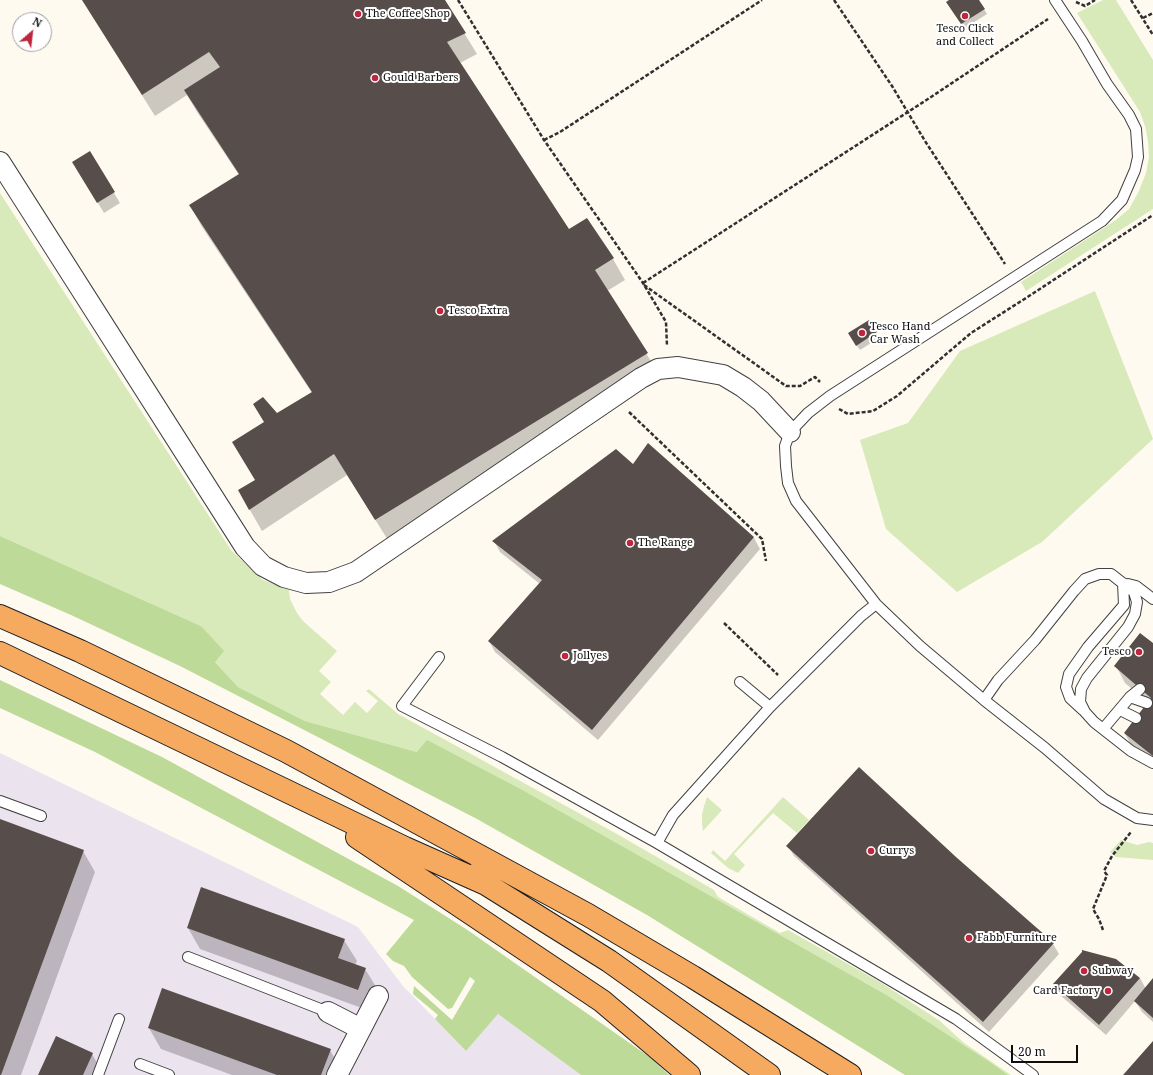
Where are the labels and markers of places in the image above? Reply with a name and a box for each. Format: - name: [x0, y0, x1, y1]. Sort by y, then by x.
- place label: The Coffee Shop: [366, 7, 450, 21]
- marker: The Coffee Shop: [353, 9, 363, 19]
- marker: Tesco Click and Collect: [960, 11, 970, 21]
- place label: Tesco Click and Collect: [936, 22, 994, 48]
- place label: Gould Barbers: [383, 71, 459, 85]
- marker: Gould Barbers: [370, 73, 380, 83]
- place label: Tesco Extra: [448, 304, 508, 318]
- marker: Tesco Extra: [435, 306, 445, 316]
- place label: Tesco Hand Car Wash: [870, 320, 930, 346]
- marker: Tesco Hand Car Wash: [857, 328, 867, 338]
- place label: The Range: [638, 536, 693, 550]
- marker: The Range: [625, 538, 635, 548]
- place label: Tesco: [1102, 645, 1131, 659]
- marker: Tesco: [1134, 647, 1144, 657]
- place label: Jollyes: [573, 649, 607, 663]
- marker: Jollyes: [560, 651, 570, 661]
- place label: Currys: [879, 844, 914, 858]
- marker: Currys: [866, 846, 876, 856]
- place label: Fabb Furniture: [977, 931, 1057, 945]
- marker: Fabb Furniture: [964, 933, 974, 943]
- place label: Subway: [1092, 964, 1133, 978]
- marker: Subway: [1079, 966, 1089, 976]
- place label: Card Factory: [1033, 984, 1100, 998]
- marker: Card Factory: [1103, 986, 1113, 996]

